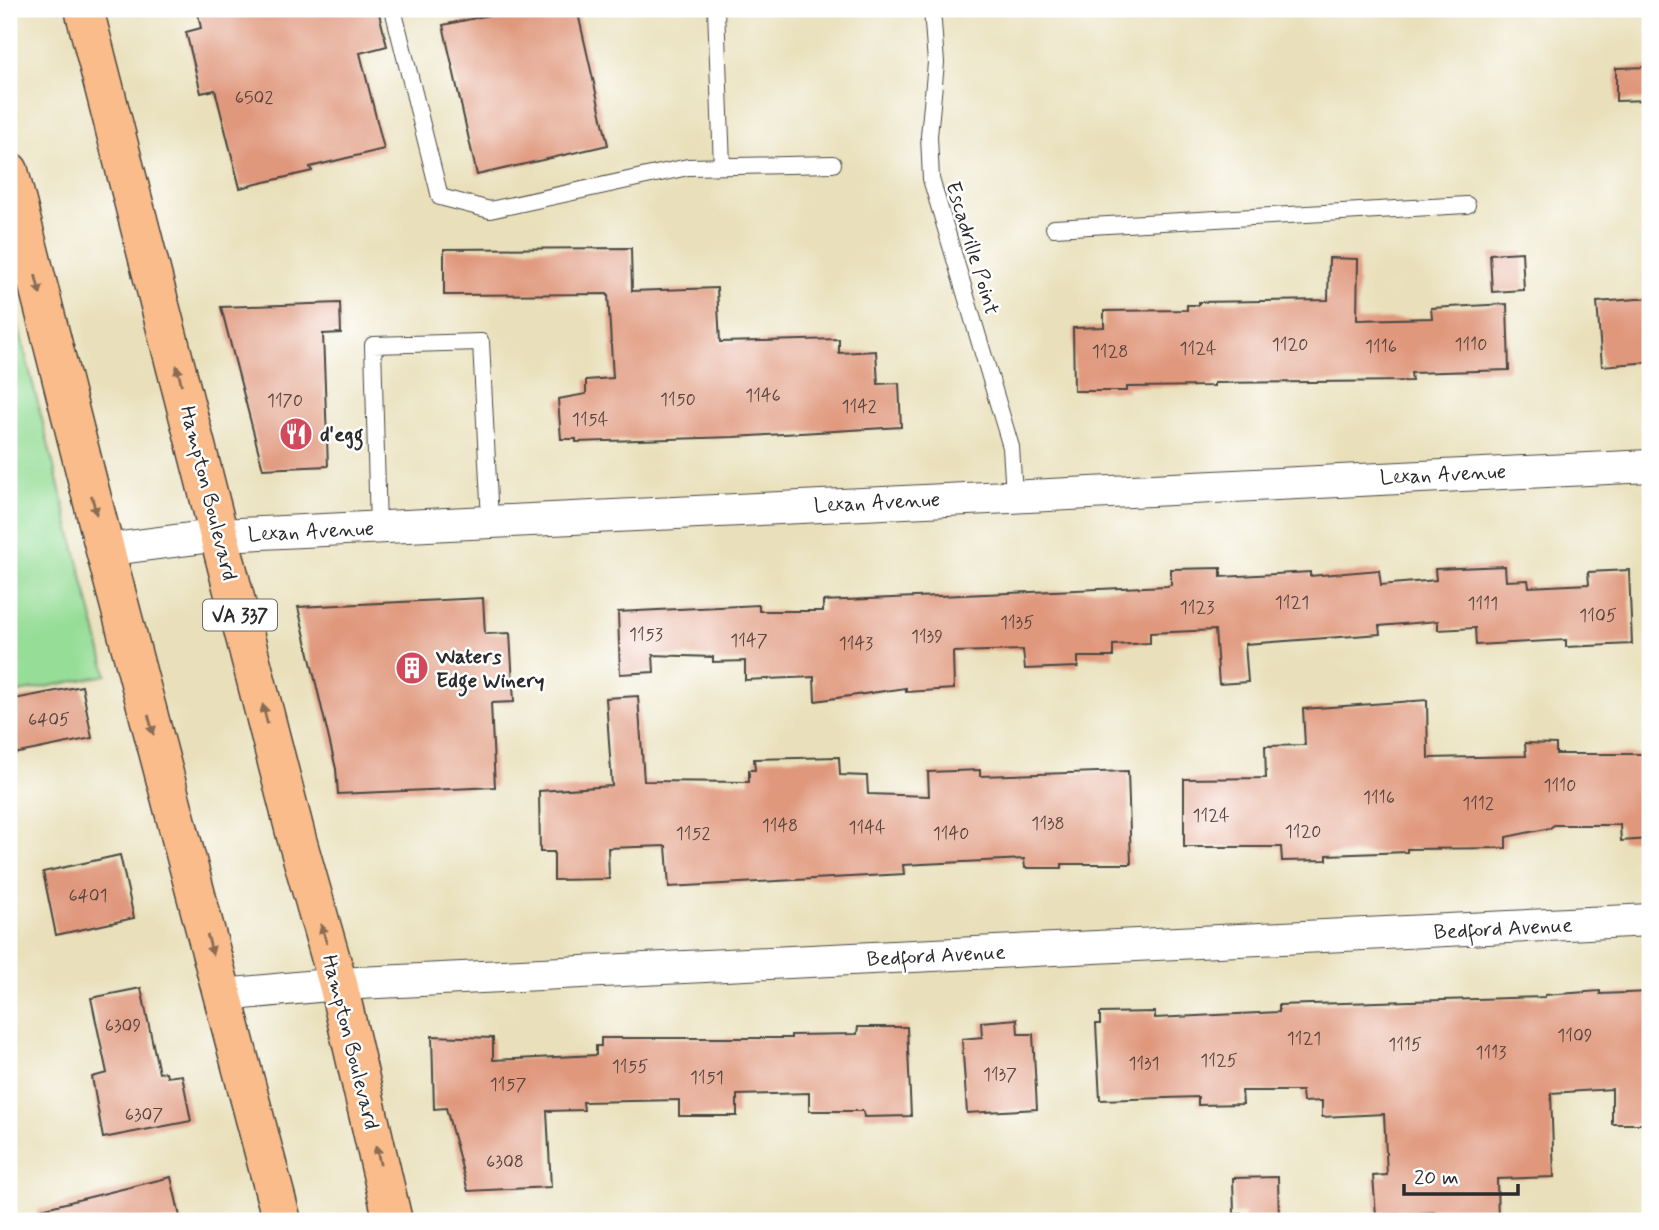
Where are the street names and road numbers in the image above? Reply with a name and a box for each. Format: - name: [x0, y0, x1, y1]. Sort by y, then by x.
- street label: Escadrille Point: [938, 178, 1006, 319]
- street label: Hampton Boulevard: [173, 403, 243, 584]
- street label: Lexan Avenue: [1379, 458, 1507, 492]
- street label: Lexan Avenue: [813, 486, 941, 520]
- street label: Lexan Avenue: [247, 515, 375, 549]
- road number: VA 337: [203, 600, 277, 630]
- street label: Bedford Avenue: [1433, 911, 1573, 949]
- street label: Bedford Avenue: [866, 938, 1006, 976]
- street label: Hampton Boulevard: [315, 952, 385, 1133]

